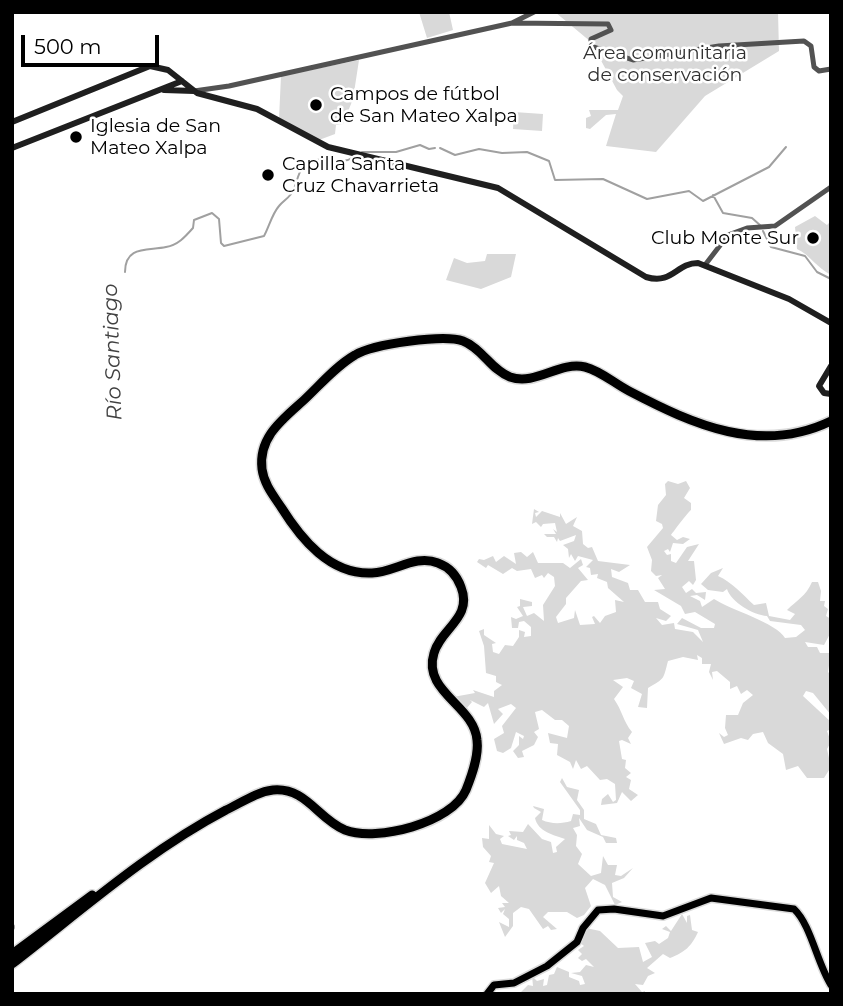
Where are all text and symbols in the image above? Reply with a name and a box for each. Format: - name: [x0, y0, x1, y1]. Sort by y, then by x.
- scale bar: [24, 21, 163, 65]
- text: 500 m: [34, 34, 101, 59]
- park label: Área comunitaria de conservación: [583, 42, 747, 86]
- place label: Campos de fútbol de San Mateo Xalpa: [330, 83, 518, 127]
- marker: Campos de fútbol de San Mateo Xalpa: [308, 97, 324, 113]
- place label: Iglesia de San Mateo Xalpa: [90, 115, 221, 159]
- marker: Iglesia de San Mateo Xalpa: [68, 129, 84, 145]
- place label: Capilla Santa Cruz Chavarrieta: [282, 153, 439, 197]
- marker: Capilla Santa Cruz Chavarrieta: [260, 167, 276, 183]
- place label: Club Monte Sur: [651, 227, 799, 249]
- marker: Club Monte Sur: [805, 230, 821, 246]
- water label: Río Santiago: [98, 283, 128, 421]

